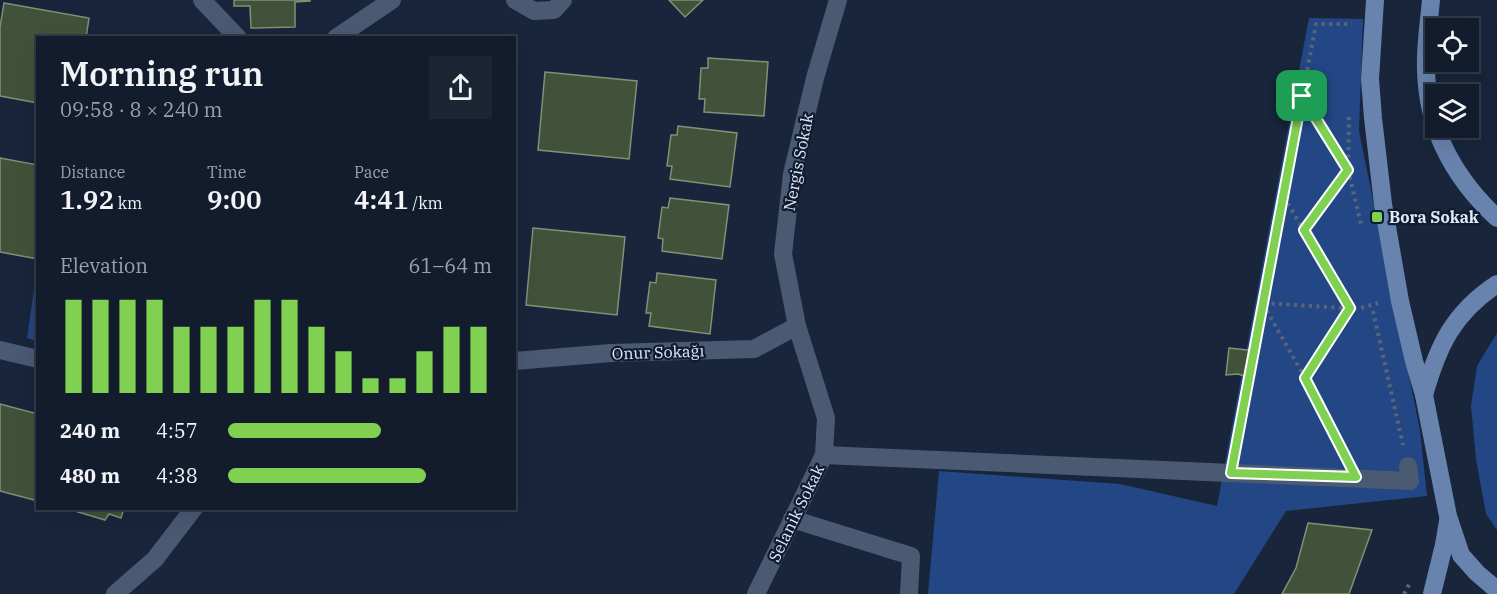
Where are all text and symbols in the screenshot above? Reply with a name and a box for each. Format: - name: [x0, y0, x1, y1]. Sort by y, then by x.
- map controls: [1425, 18, 1479, 138]
- button: locate: [1425, 18, 1479, 72]
- text: Morning run: [60, 52, 263, 95]
- button: share: [429, 56, 492, 119]
- pin: [1276, 70, 1327, 121]
- icon: arrive: [1285, 79, 1318, 112]
- button: layers: [1425, 84, 1479, 138]
- text: 09:58 · 8 × 240 m: [60, 96, 223, 123]
- street label: Nergis Sokak: [779, 111, 817, 213]
- text: Distance: [60, 162, 125, 182]
- text: Time: [207, 162, 246, 182]
- text: Pace: [354, 162, 389, 182]
- text: 1.92: [60, 182, 114, 216]
- text: 9:00: [207, 182, 262, 216]
- text: 4:41: [354, 182, 409, 216]
- text: km: [114, 193, 142, 213]
- text: /km: [409, 193, 443, 213]
- place label: Bora Sokak: [1389, 207, 1479, 227]
- marker: Bora Sokak: [1370, 210, 1384, 224]
- text: Elevation: [60, 252, 148, 279]
- text: 61–64 m: [409, 252, 492, 279]
- street label: Onur Sokağı: [611, 340, 705, 364]
- text: 240 m: [60, 417, 120, 444]
- text: 4:57: [156, 417, 198, 444]
- street label: Selanik Sokak: [764, 461, 828, 565]
- text: 480 m: [60, 462, 120, 489]
- text: 4:38: [156, 462, 198, 489]

